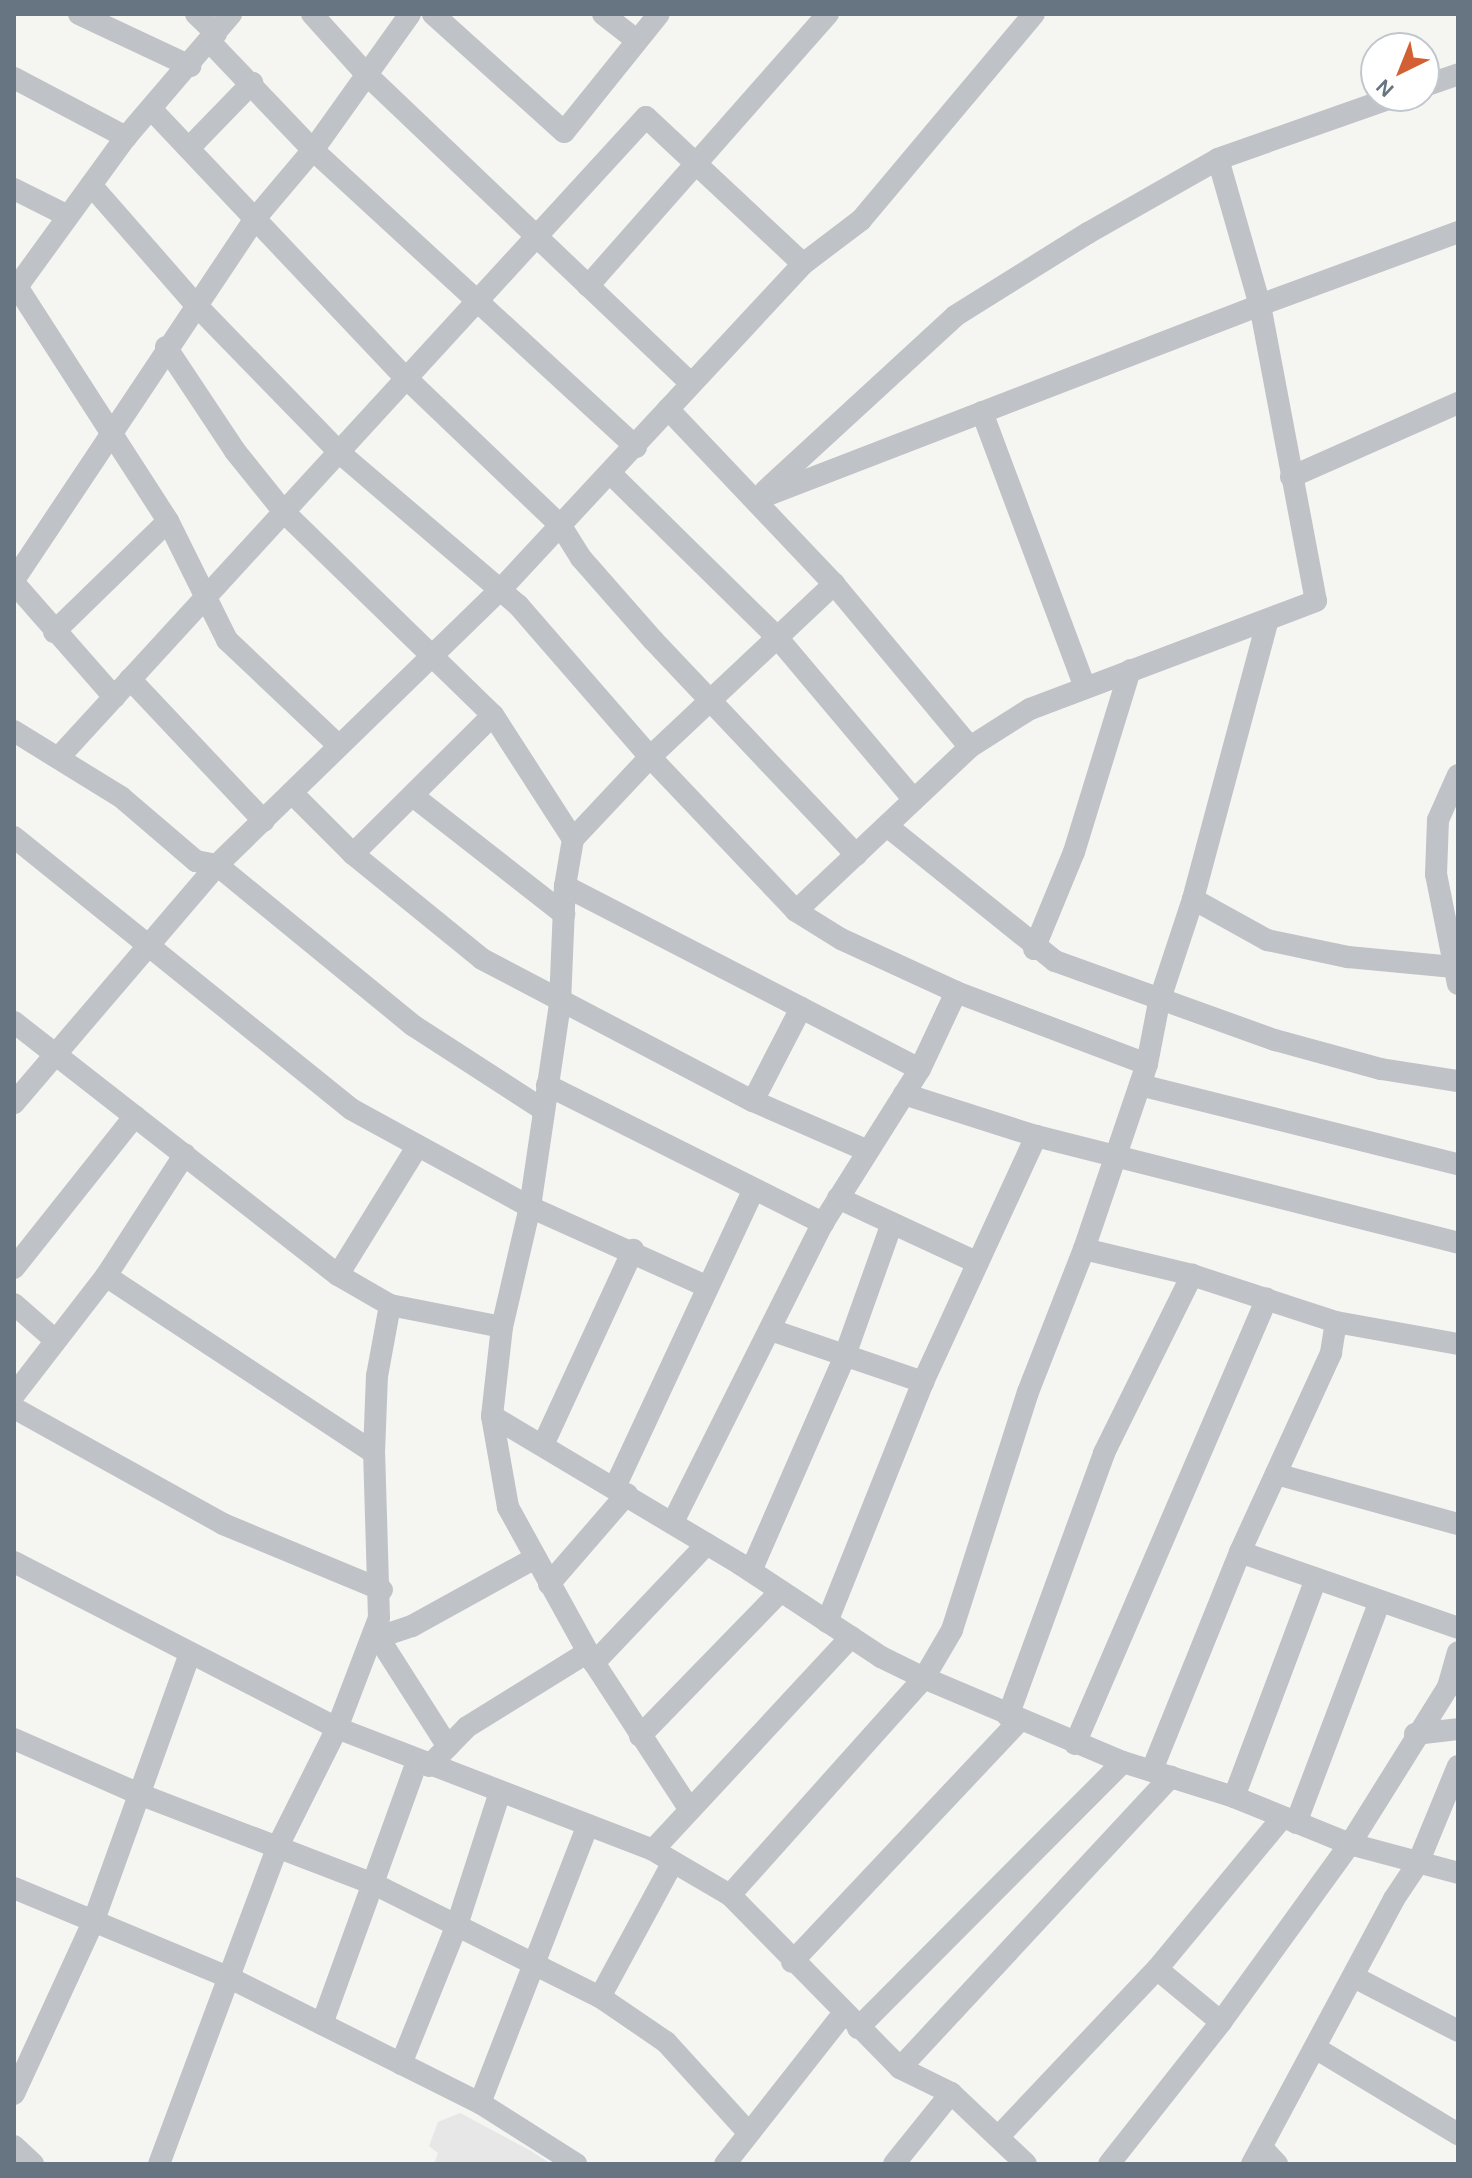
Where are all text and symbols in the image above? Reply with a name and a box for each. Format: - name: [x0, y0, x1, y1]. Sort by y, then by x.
- north arrow: [1360, 32, 1440, 112]
- text: N: [1370, 73, 1400, 103]

